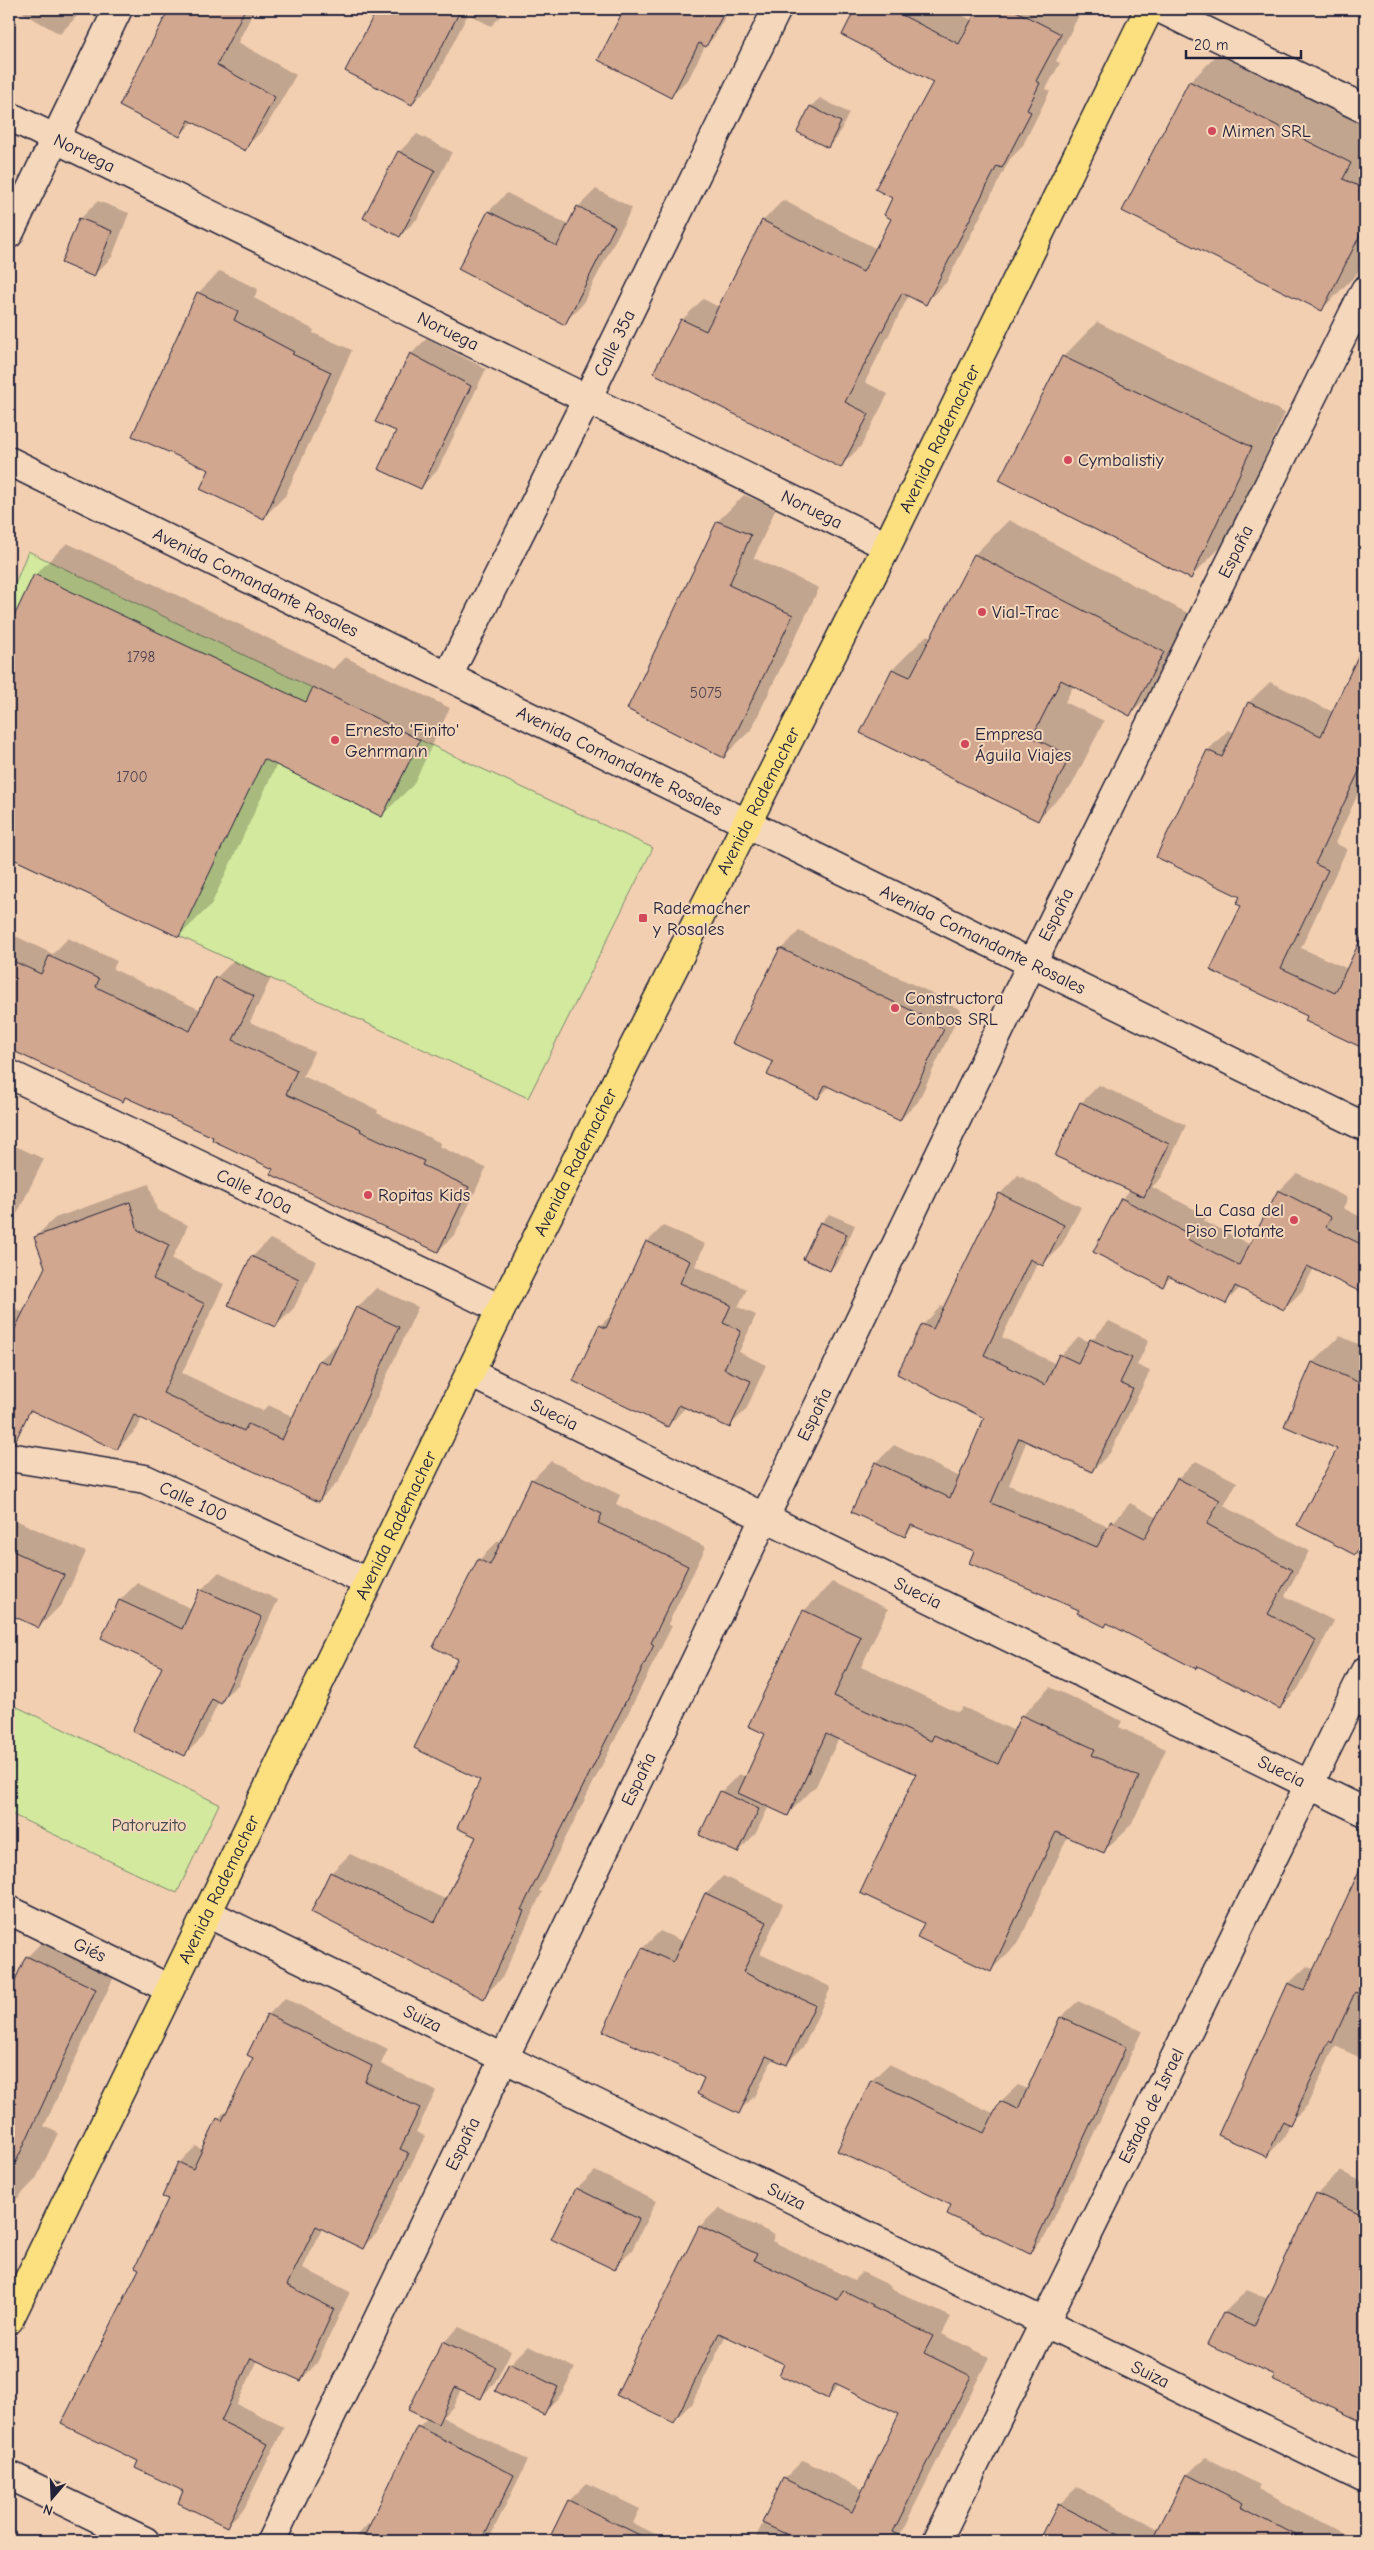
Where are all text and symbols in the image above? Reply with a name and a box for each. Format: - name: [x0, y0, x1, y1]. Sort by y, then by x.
- scale bar: [1186, 28, 1302, 60]
- text: 20 m: [1194, 36, 1228, 54]
- place label: Mimen SRL: [1222, 121, 1311, 142]
- marker: Mimen SRL: [1206, 125, 1218, 137]
- street label: Noruega: [50, 130, 118, 177]
- street label: Calle 35a: [590, 307, 640, 380]
- street label: Noruega: [414, 308, 482, 355]
- street label: Avenida Rademacher: [895, 360, 985, 516]
- place label: Cymbalistiy: [1078, 450, 1165, 471]
- marker: Cymbalistiy: [1062, 454, 1074, 466]
- street label: Noruega: [778, 486, 846, 534]
- street label: España: [1214, 522, 1258, 582]
- street label: Avenida Comandante Rosales: [150, 523, 362, 642]
- place label: Vial-Trac: [992, 602, 1060, 623]
- marker: Vial-Trac: [976, 606, 988, 618]
- house number: 1798: [127, 648, 155, 666]
- house number: 5075: [690, 684, 722, 702]
- street label: Avenida Comandante Rosales: [513, 702, 725, 820]
- place label: Ernesto 'Finito' Gehrmann: [345, 720, 459, 762]
- street label: Avenida Rademacher: [712, 723, 805, 878]
- place label: Empresa Águila Viajes: [975, 724, 1071, 766]
- marker: Ernesto 'Finito' Gehrmann: [329, 734, 341, 746]
- marker: Empresa Águila Viajes: [959, 738, 971, 750]
- house number: 1700: [116, 768, 148, 786]
- street label: Avenida Comandante Rosales: [877, 881, 1089, 999]
- street label: España: [1034, 885, 1078, 945]
- place label: Rademacher y Rosales: [652, 898, 751, 940]
- marker: Rademacher y Rosales: [637, 912, 649, 924]
- place label: Constructora Conbos SRL: [905, 988, 1003, 1030]
- marker: Constructora Conbos SRL: [889, 1002, 901, 1014]
- street label: Avenida Rademacher: [530, 1084, 622, 1240]
- street label: Calle 100a: [213, 1165, 296, 1219]
- place label: Ropitas Kids: [378, 1185, 470, 1206]
- marker: Ropitas Kids: [362, 1189, 374, 1201]
- place label: La Casa del Piso Flotante: [1186, 1200, 1284, 1242]
- marker: La Casa del Piso Flotante: [1288, 1214, 1300, 1226]
- street label: España: [793, 1384, 837, 1444]
- street label: Suecia: [527, 1394, 581, 1435]
- street label: Avenida Rademacher: [351, 1447, 442, 1603]
- street label: Calle 100: [156, 1477, 230, 1526]
- street label: Suecia: [891, 1573, 945, 1614]
- street label: España: [617, 1749, 661, 1809]
- street label: Suecia: [1254, 1751, 1309, 1792]
- street label: Avenida Rademacher: [174, 1811, 264, 1967]
- park label: Patoruzito: [111, 1815, 187, 1836]
- street label: Giés: [70, 1933, 109, 1967]
- street label: Suiza: [400, 2001, 445, 2037]
- street label: Estado de Israel: [1114, 2045, 1189, 2167]
- street label: España: [441, 2114, 485, 2174]
- street label: Suiza: [764, 2178, 809, 2215]
- street label: Suiza: [1128, 2356, 1173, 2393]
- north arrow: [28, 2472, 78, 2522]
- text: N: [41, 2500, 55, 2519]

